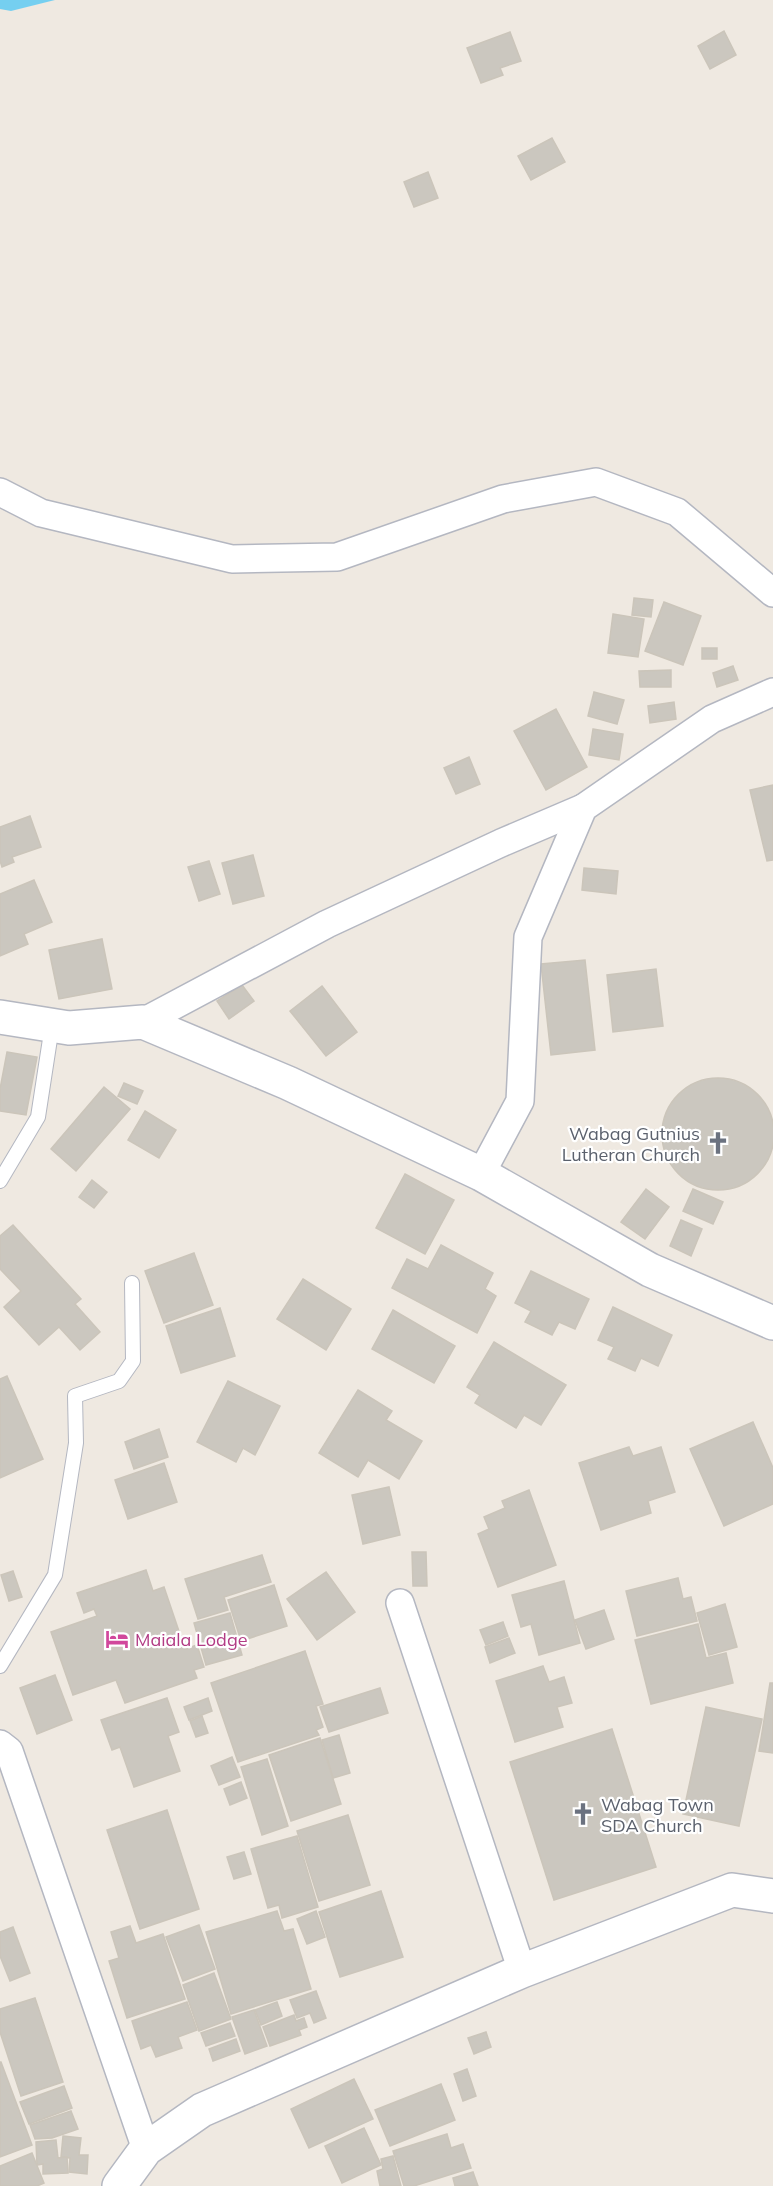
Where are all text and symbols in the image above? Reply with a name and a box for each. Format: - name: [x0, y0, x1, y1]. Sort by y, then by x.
- place label: Wabag Gutnius Lutheran Church: [562, 1122, 700, 1166]
- church icon: Wabag Gutnius Lutheran Church: [705, 1130, 731, 1156]
- hotel icon: Maiala Lodge: [104, 1626, 130, 1652]
- place label: Maiala Lodge: [135, 1628, 248, 1651]
- place label: Wabag Town SDA Church: [601, 1793, 714, 1837]
- church icon: Wabag Town SDA Church: [570, 1801, 596, 1827]

